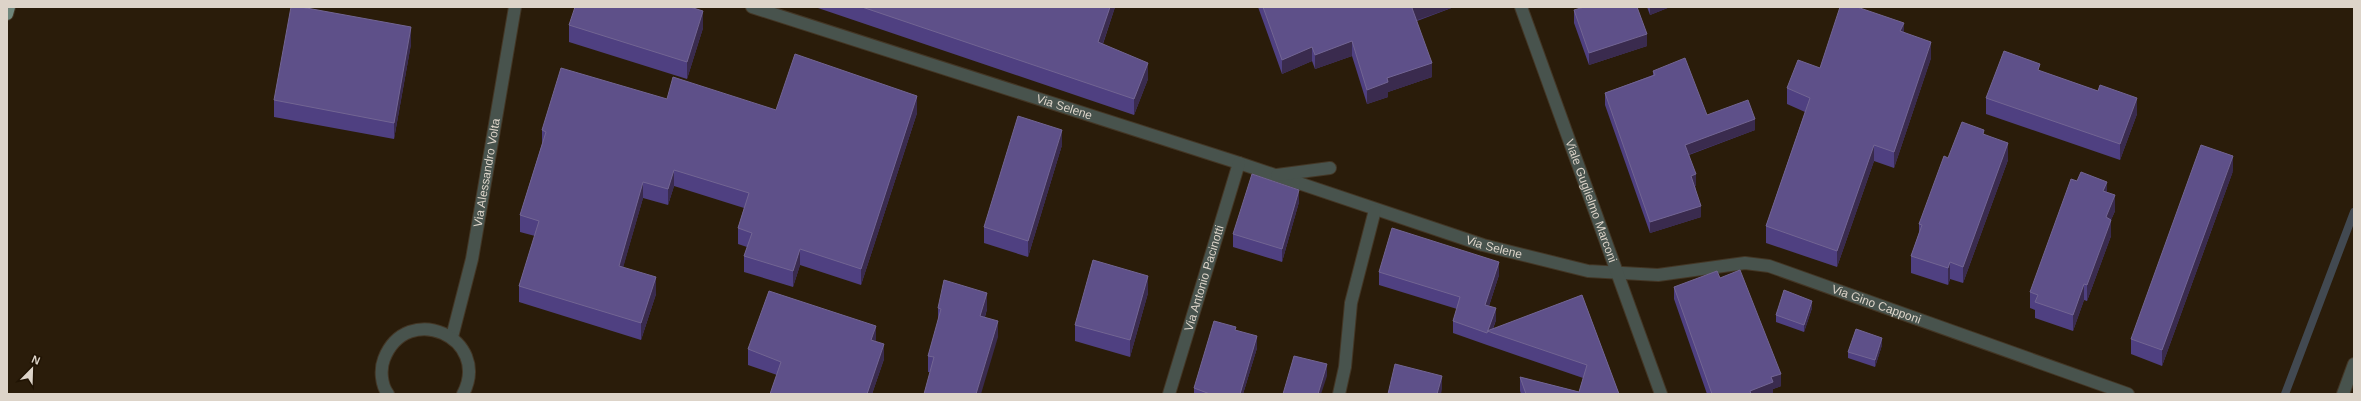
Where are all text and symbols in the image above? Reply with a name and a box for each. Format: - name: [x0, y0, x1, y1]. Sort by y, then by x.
- street label: Via Selene: [1035, 92, 1094, 123]
- street label: Via Alessandro Volta: [471, 117, 503, 228]
- street label: Viale Guglielmo Marconi: [1562, 137, 1620, 264]
- street label: Via Antonio Pacinotti: [1181, 224, 1227, 333]
- street label: Via Selene: [1464, 233, 1524, 262]
- street label: Via Gino Capponi: [1830, 282, 1923, 327]
- north arrow: [12, 349, 52, 389]
- text: N: [30, 353, 42, 367]

